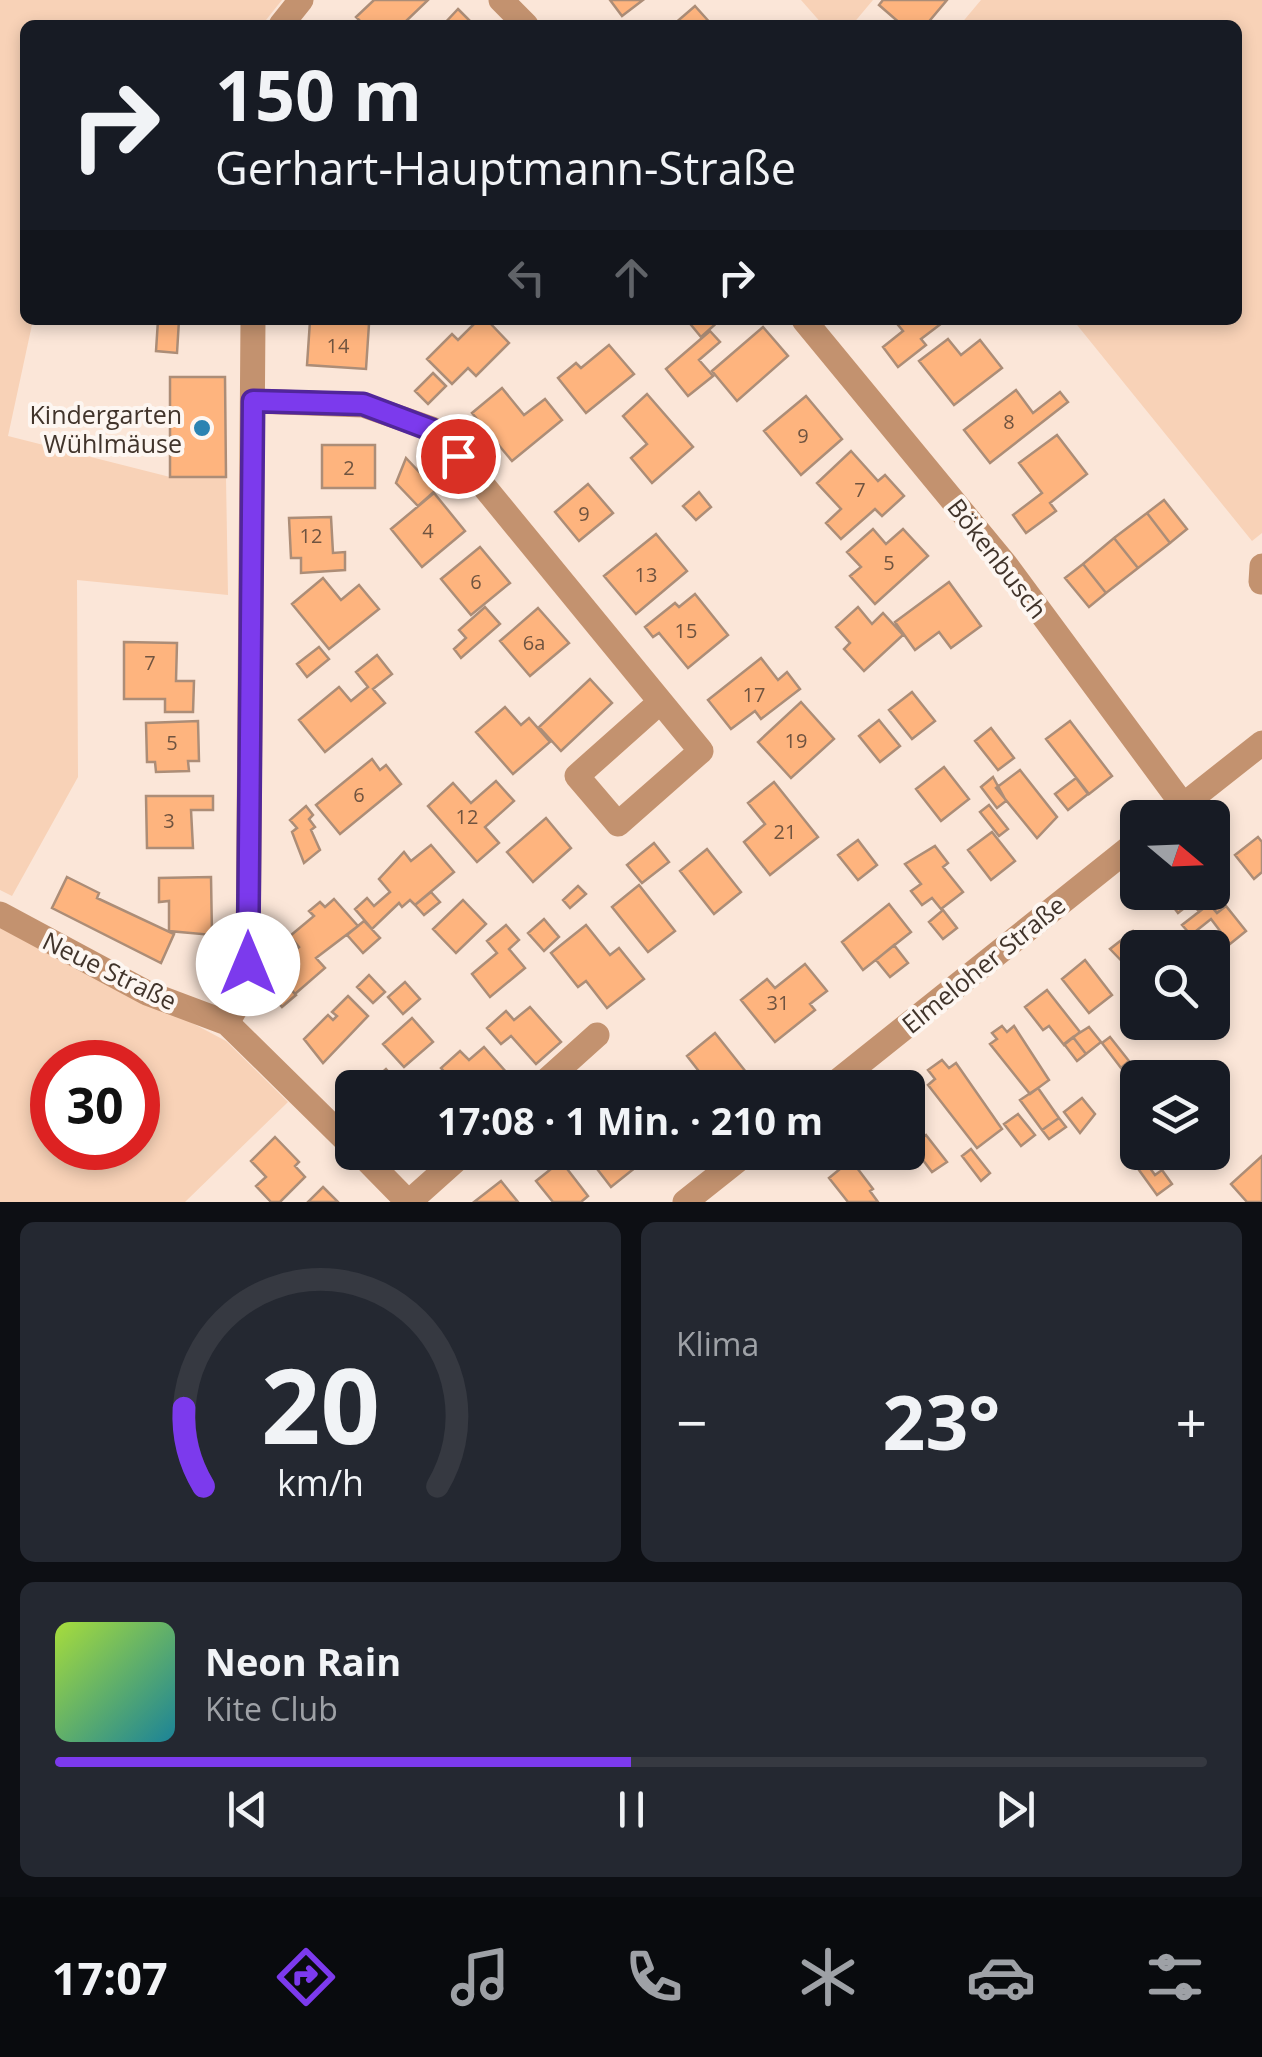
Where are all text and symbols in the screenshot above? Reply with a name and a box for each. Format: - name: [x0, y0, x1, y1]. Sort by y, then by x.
- text: 150 m: [215, 46, 422, 142]
- icon: right: [50, 60, 180, 190]
- text: Gerhart-Hauptmann-Straße: [215, 137, 796, 198]
- icon: left: [499, 250, 554, 305]
- icon: ahead: [604, 250, 659, 305]
- icon: right: [709, 250, 764, 305]
- house number: 14: [327, 332, 350, 359]
- place label: Kindergarten Wühlmäuse: [30, 397, 182, 460]
- house number: 8: [1003, 408, 1015, 435]
- pin: [416, 414, 501, 499]
- marker: Kindergarten Wühlmäuse: [191, 417, 213, 439]
- house number: 9: [797, 422, 809, 449]
- icon: arrive: [431, 429, 486, 484]
- house number: 2: [343, 454, 355, 481]
- house number: 7: [854, 476, 866, 503]
- street label: Bökenbusch: [940, 491, 1056, 625]
- house number: 9: [578, 500, 590, 527]
- house number: 4: [422, 517, 434, 544]
- house number: 12: [300, 522, 322, 549]
- house number: 5: [883, 549, 895, 576]
- house number: 13: [635, 561, 657, 588]
- house number: 6: [470, 568, 482, 595]
- house number: 15: [675, 617, 697, 644]
- house number: 6a: [523, 629, 545, 656]
- house number: 7: [144, 649, 156, 676]
- house number: 17: [743, 681, 765, 708]
- house number: 19: [785, 727, 807, 754]
- house number: 5: [166, 729, 178, 756]
- house number: 6: [353, 781, 365, 808]
- north arrow: [1120, 800, 1230, 910]
- map controls: [1120, 800, 1230, 1170]
- house number: 12: [456, 803, 478, 830]
- house number: 3: [163, 807, 175, 834]
- house number: 21: [774, 818, 796, 845]
- street label: Elmeloher Straße: [894, 887, 1072, 1041]
- position arrow: [196, 912, 300, 1016]
- street label: Neue Straße: [37, 923, 183, 1017]
- button: search: [1120, 930, 1230, 1040]
- house number: 31: [767, 989, 789, 1016]
- speed limit sign: 30: [30, 1040, 160, 1170]
- button: layers: [1120, 1060, 1230, 1170]
- text: 17:08 · 1 Min. · 210 m: [437, 1094, 823, 1146]
- text: Klima: [676, 1322, 759, 1365]
- text: 20: [261, 1333, 380, 1474]
- text: 23°: [883, 1370, 1000, 1472]
- text: −: [676, 1384, 707, 1459]
- text: +: [1176, 1384, 1207, 1459]
- text: km/h: [277, 1458, 364, 1506]
- text: Neon Rain: [205, 1635, 401, 1687]
- text: Kite Club: [205, 1687, 338, 1730]
- icon: previous: [220, 1782, 275, 1837]
- icon: pause: [604, 1782, 659, 1837]
- icon: next: [988, 1782, 1043, 1837]
- icon: directions: [271, 1942, 341, 2012]
- icon: music: [445, 1942, 515, 2012]
- icon: phone: [619, 1942, 689, 2012]
- icon: climate: [793, 1942, 863, 2012]
- icon: car: [966, 1942, 1036, 2012]
- icon: filters: [1140, 1942, 1210, 2012]
- text: 17:07: [52, 1947, 168, 2008]

